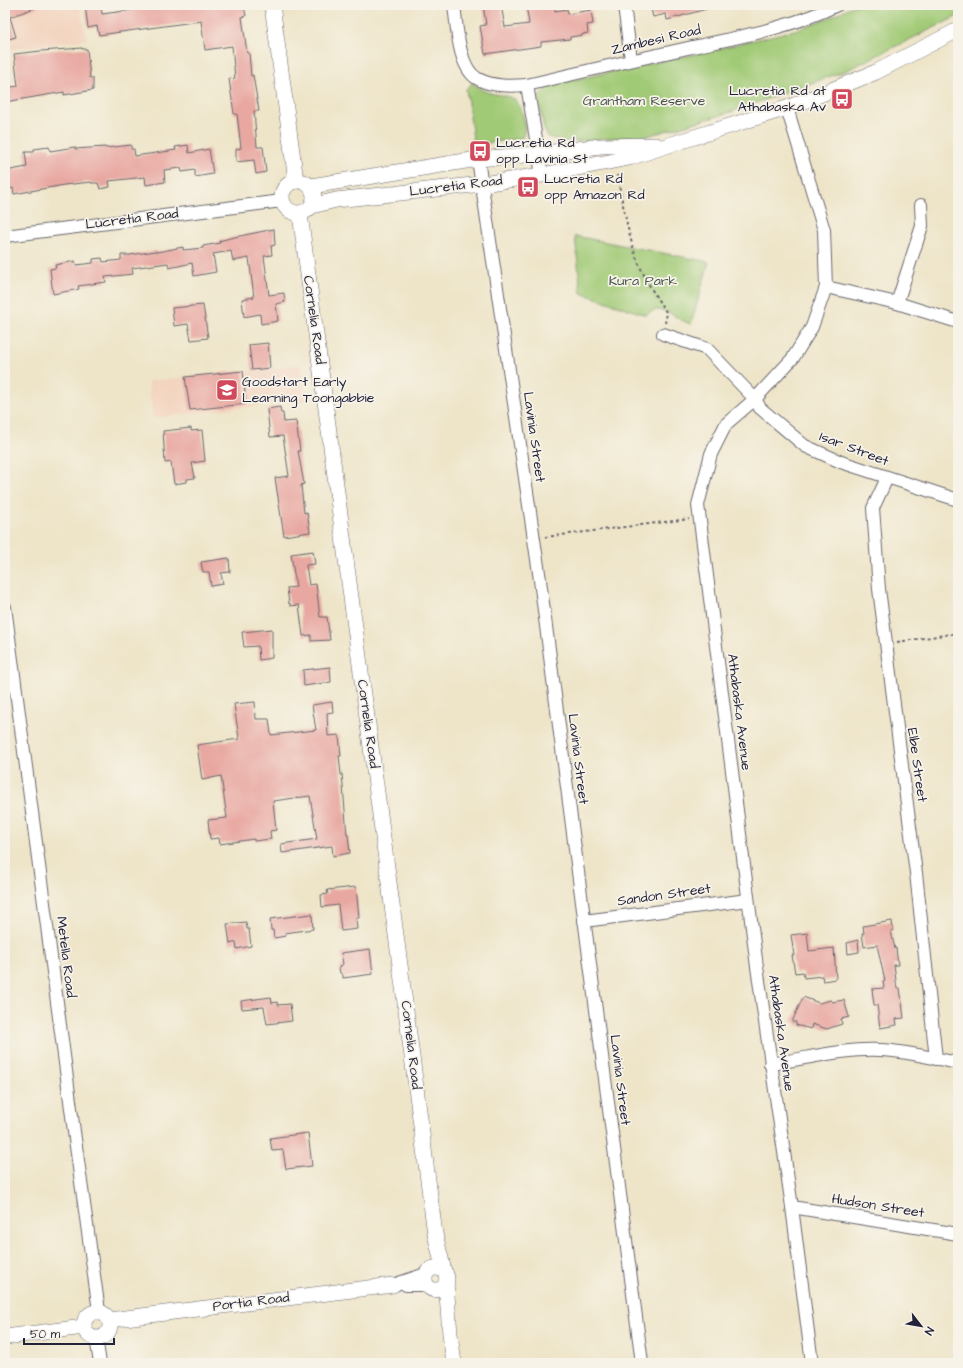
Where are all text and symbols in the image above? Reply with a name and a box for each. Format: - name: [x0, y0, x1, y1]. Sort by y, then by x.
- street label: Zambesi Road: [609, 20, 703, 60]
- place label: Lucretia Rd at Athabaska Av: [729, 81, 827, 117]
- bus stop icon: Lucretia Rd at Athabaska Av: [829, 86, 855, 112]
- park label: Grantham Reserve: [583, 91, 706, 111]
- place label: Lucretia Rd opp Lavinia St: [496, 133, 588, 169]
- bus stop icon: Lucretia Rd opp Lavinia St: [467, 138, 493, 164]
- place label: Lucretia Rd opp Amazon Rd: [544, 169, 645, 205]
- street label: Lucretia Road: [408, 170, 504, 202]
- bus stop icon: Lucretia Rd opp Amazon Rd: [515, 174, 541, 200]
- street label: Lucretia Road: [84, 203, 180, 235]
- park label: Kura Park: [609, 271, 678, 291]
- street label: Cornelia Road: [298, 274, 330, 366]
- place label: Goodstart Early Learning Toongabbie: [242, 372, 375, 408]
- school or university icon: Goodstart Early Learning Toongabbie: [214, 377, 240, 403]
- street label: Lavinia Street: [518, 390, 550, 484]
- street label: Isar Street: [816, 427, 892, 471]
- street label: Athabaska Avenue: [722, 652, 756, 772]
- street label: Cornelia Road: [352, 678, 384, 770]
- street label: Lavinia Street: [563, 713, 594, 806]
- street label: Elbe Street: [902, 727, 932, 804]
- street label: Sandon Street: [616, 879, 712, 911]
- street label: Metella Road: [51, 915, 81, 999]
- street label: Athabaska Avenue: [763, 973, 799, 1093]
- street label: Cornelia Road: [396, 999, 426, 1091]
- street label: Lavinia Street: [605, 1034, 636, 1127]
- street label: Hudson Street: [830, 1189, 926, 1223]
- street label: Portia Road: [211, 1287, 291, 1317]
- north arrow: [901, 1306, 941, 1346]
- scale bar: [24, 1320, 114, 1346]
- text: N: [921, 1324, 937, 1338]
- text: 50 m: [30, 1326, 61, 1343]

